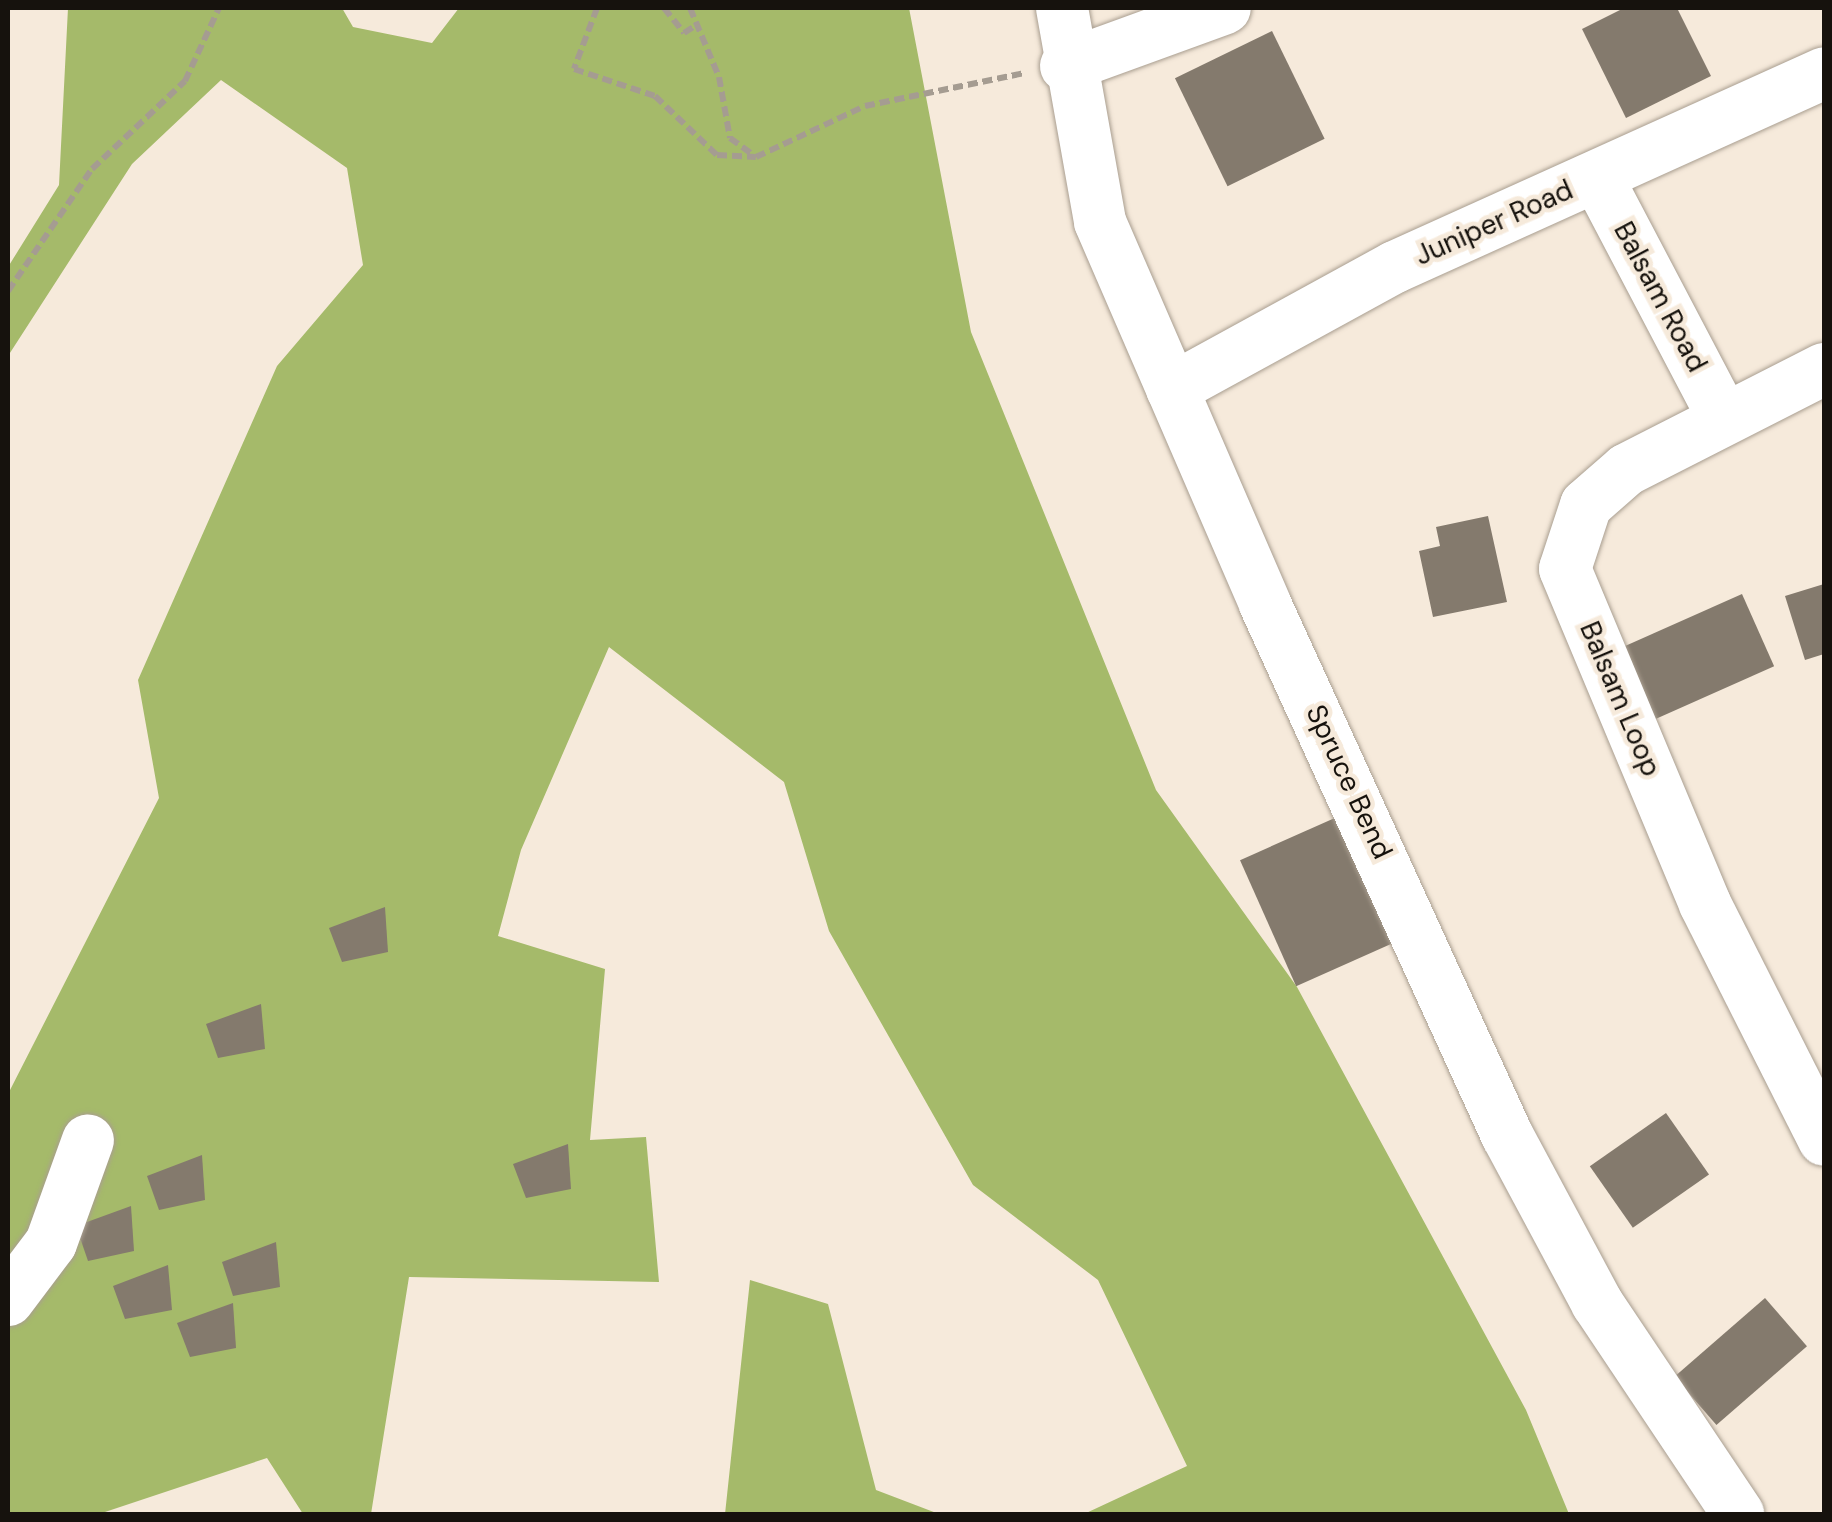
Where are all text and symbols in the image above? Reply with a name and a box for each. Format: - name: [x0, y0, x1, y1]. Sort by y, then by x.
- street label: Juniper Road: [1410, 173, 1578, 273]
- street label: Balsam Road: [1606, 216, 1714, 378]
- street label: Balsam Loop: [1572, 617, 1668, 781]
- street label: Spruce Bend: [1299, 700, 1399, 864]

